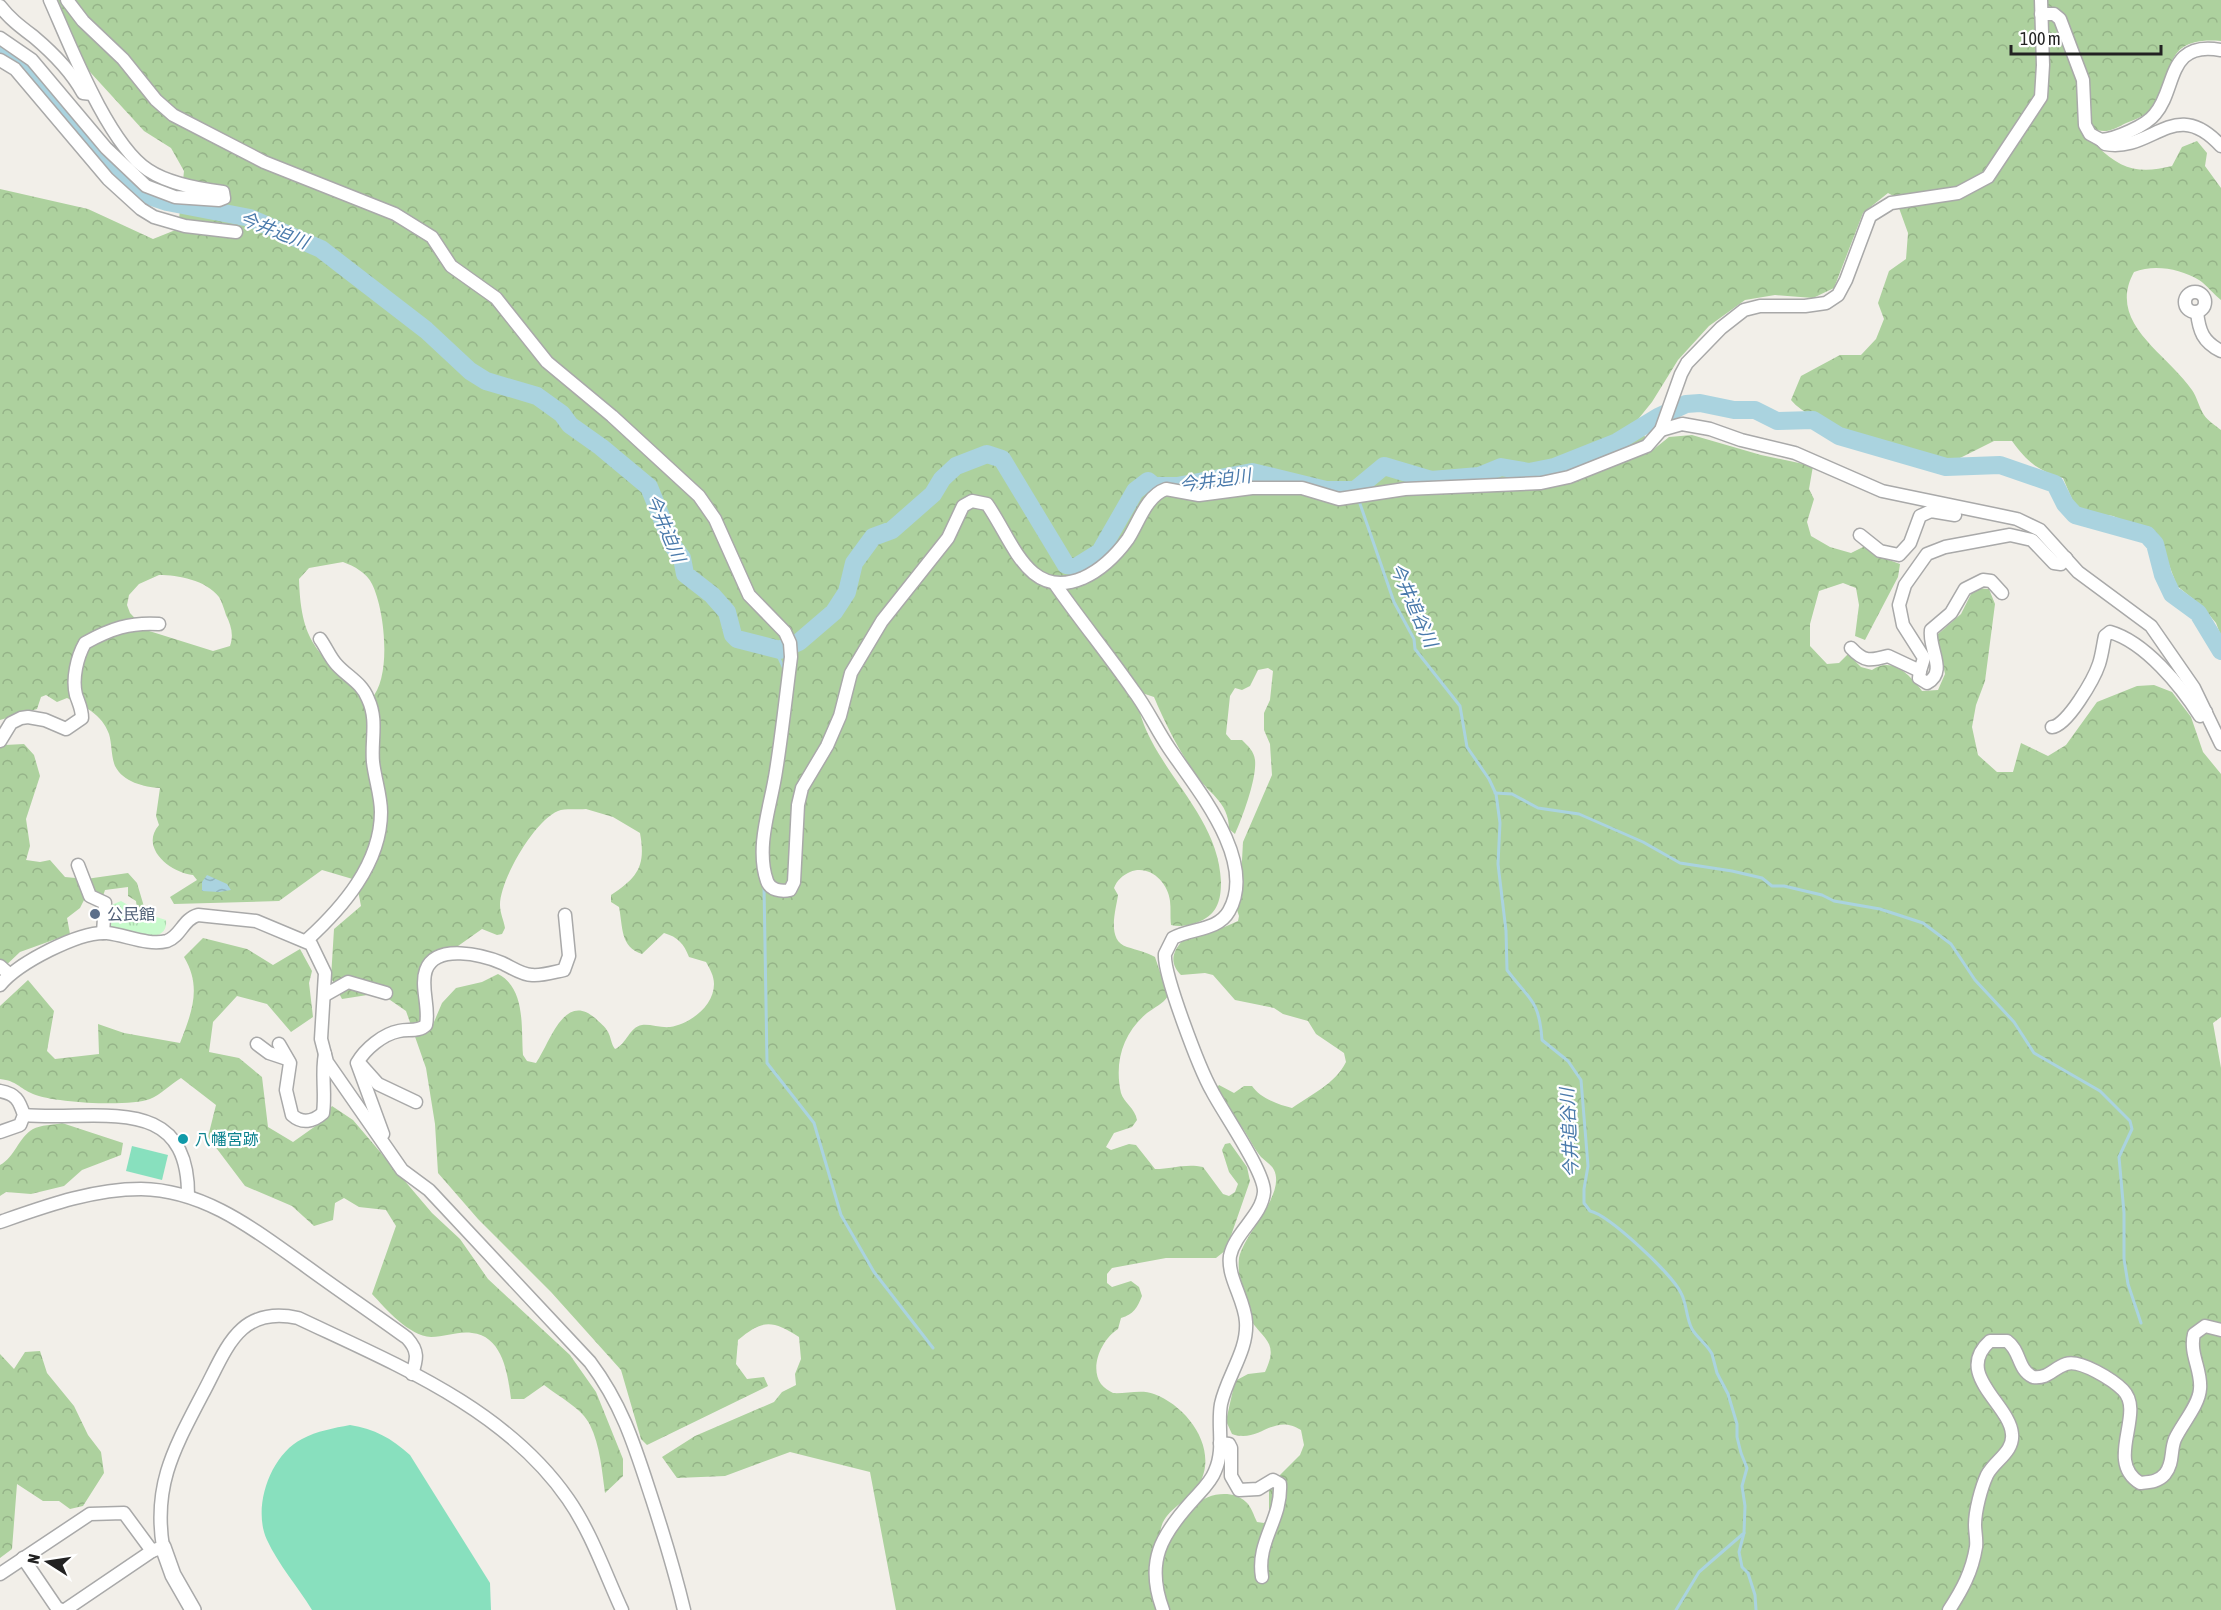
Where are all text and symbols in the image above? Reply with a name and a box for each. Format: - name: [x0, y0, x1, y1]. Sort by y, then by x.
- scale bar: [2011, 18, 2161, 56]
- text: 100 m: [2020, 28, 2061, 49]
- water label: 今井迫川: [237, 207, 313, 253]
- water label: 今井迫川: [1178, 464, 1254, 495]
- water label: 今井迫川: [642, 491, 691, 567]
- water label: 今井追谷川: [1386, 560, 1443, 652]
- place label: 公民館: [107, 905, 155, 923]
- marker: 公民館: [88, 907, 102, 921]
- water label: 今井追谷川: [1556, 1086, 1582, 1178]
- place label: 八幡宮跡: [195, 1130, 259, 1148]
- marker: 八幡宮跡: [176, 1132, 190, 1146]
- north arrow: [18, 1532, 78, 1592]
- text: N: [24, 1552, 43, 1565]

